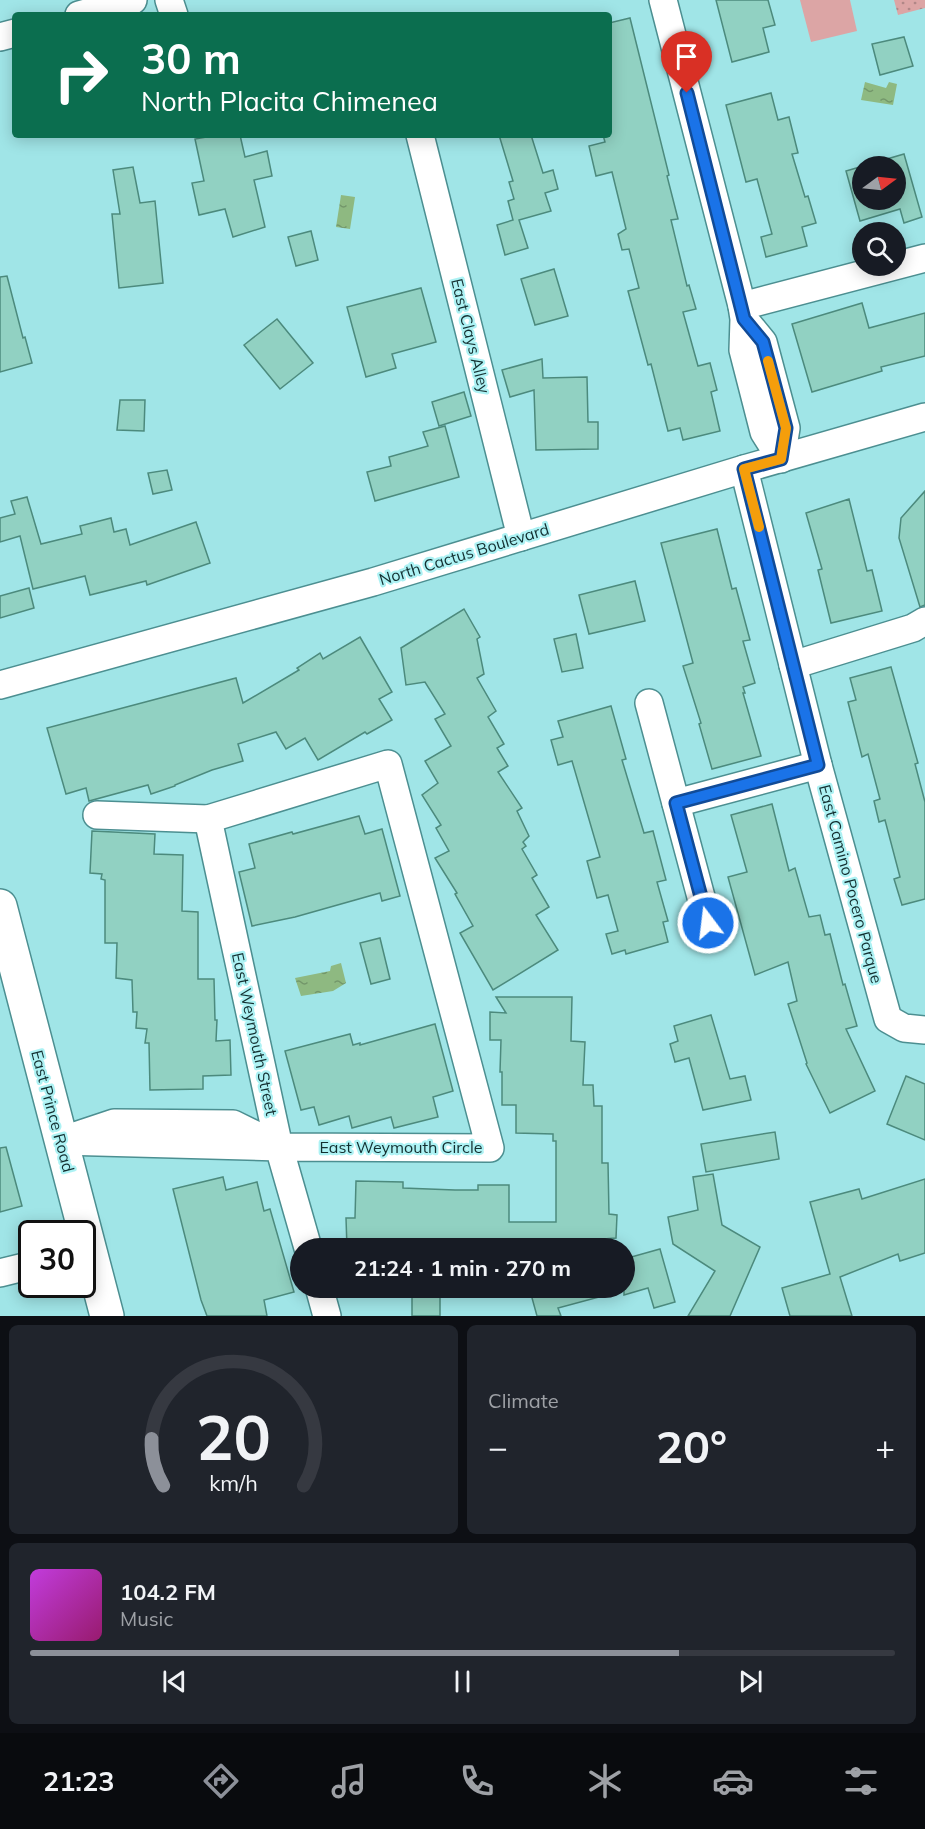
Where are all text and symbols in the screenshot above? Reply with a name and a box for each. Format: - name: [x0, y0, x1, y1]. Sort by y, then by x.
- pin: [661, 31, 712, 93]
- text: 30 m: [141, 32, 241, 85]
- icon: right: [42, 36, 120, 114]
- icon: arrive: [670, 40, 703, 73]
- text: North Placita Chimenea: [141, 84, 438, 118]
- north arrow: [852, 156, 906, 210]
- map controls: [852, 156, 906, 276]
- button: search: [852, 222, 906, 276]
- street label: East Clays Alley: [447, 276, 495, 396]
- street label: North Cactus Boulevard: [377, 519, 551, 589]
- street label: East Camino Pocero Parque: [815, 782, 887, 986]
- position arrow: [676, 891, 740, 955]
- street label: East Weymouth Street: [228, 951, 282, 1118]
- street label: East Prince Road: [27, 1048, 79, 1174]
- street label: East Weymouth Circle: [320, 1137, 482, 1157]
- speed limit sign: 30: [18, 1220, 96, 1298]
- text: 21:24 · 1 min · 270 m: [354, 1254, 571, 1282]
- text: Climate: [488, 1388, 559, 1413]
- text: 20: [196, 1397, 271, 1476]
- text: 20°: [656, 1418, 727, 1474]
- text: −: [488, 1426, 508, 1467]
- text: +: [875, 1426, 895, 1467]
- text: km/h: [209, 1470, 258, 1497]
- text: 104.2 FM: [120, 1578, 216, 1606]
- text: Music: [120, 1606, 173, 1631]
- icon: previous: [158, 1665, 191, 1698]
- icon: pause: [446, 1665, 479, 1698]
- icon: next: [734, 1665, 767, 1698]
- icon: directions: [200, 1760, 242, 1802]
- icon: music: [328, 1760, 370, 1802]
- icon: phone: [456, 1760, 498, 1802]
- icon: climate: [584, 1760, 626, 1802]
- icon: car: [712, 1760, 754, 1802]
- icon: filters: [840, 1760, 882, 1802]
- text: 21:23: [43, 1764, 114, 1798]

